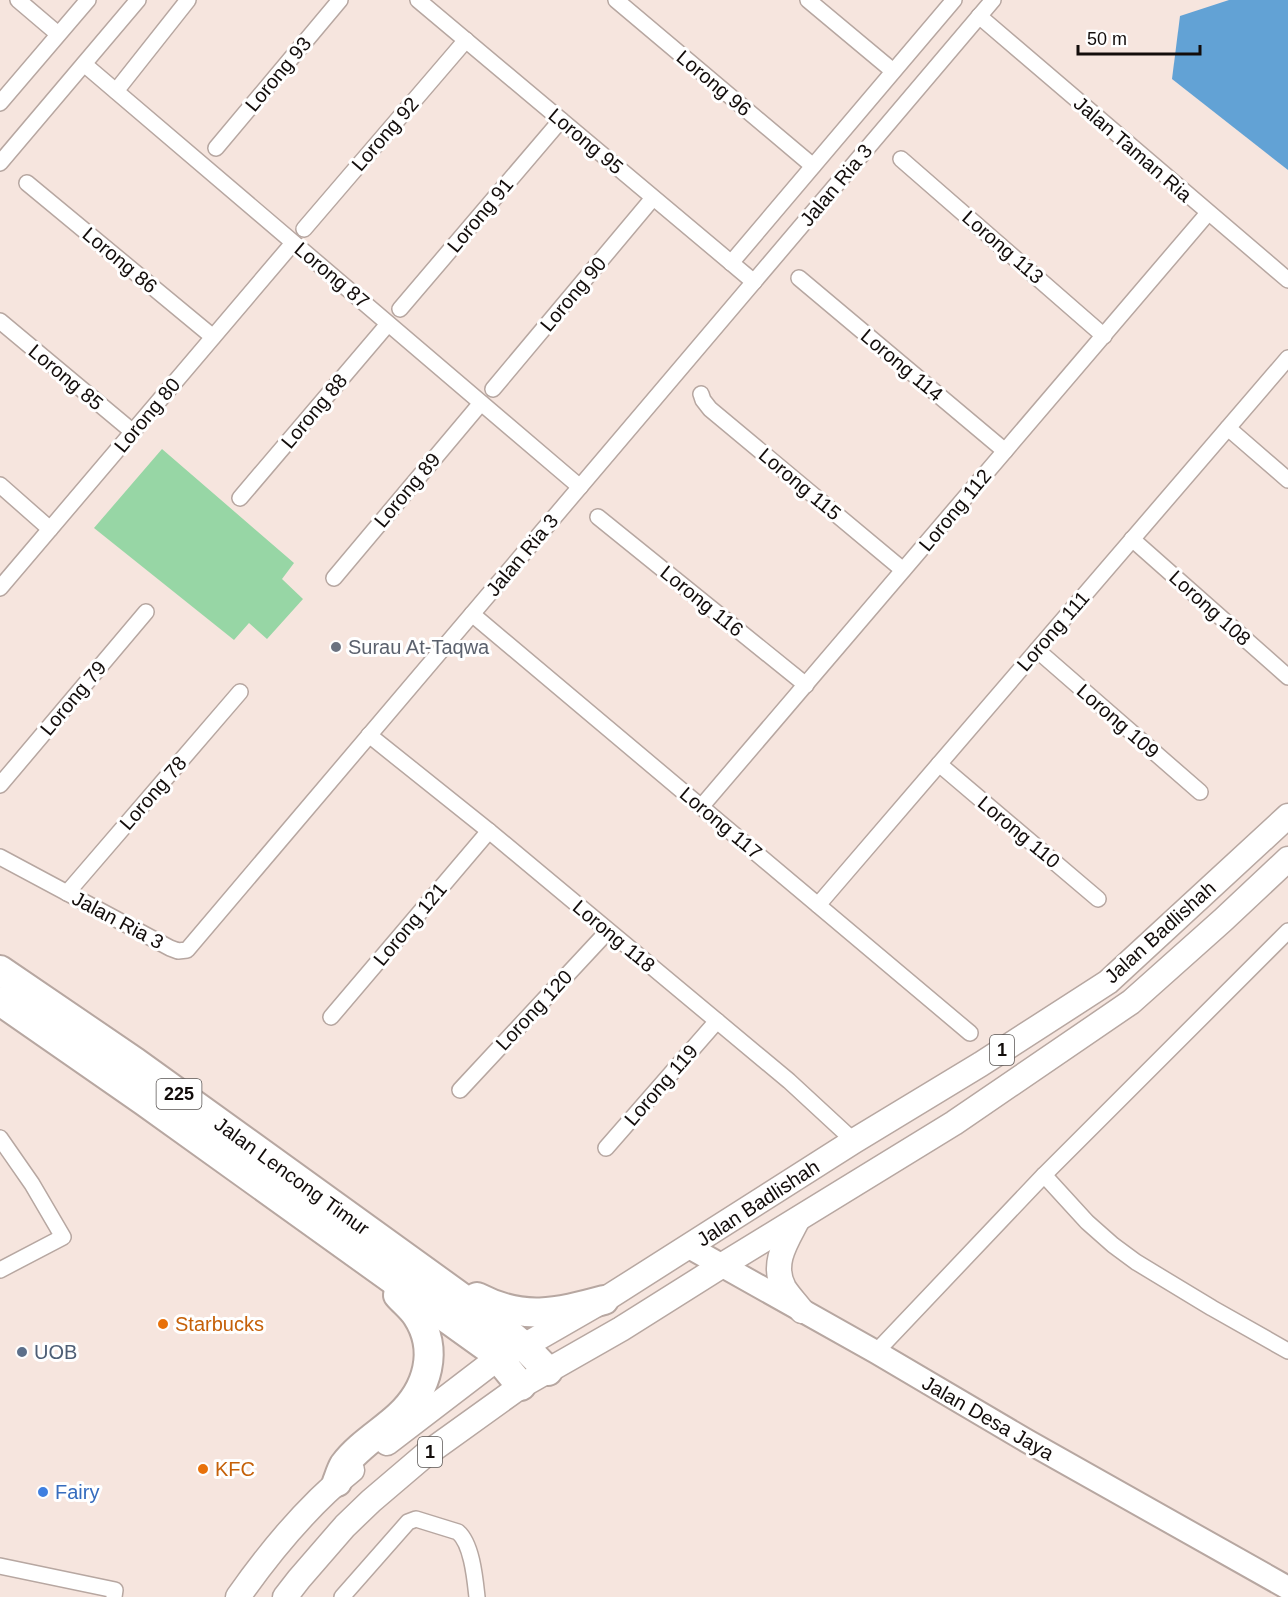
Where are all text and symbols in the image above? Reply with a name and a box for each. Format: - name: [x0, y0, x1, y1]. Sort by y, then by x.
- scale bar: [1078, 18, 1200, 56]
- text: 50 m: [1087, 29, 1127, 49]
- street label: Lorong 93: [241, 32, 315, 116]
- street label: Lorong 96: [672, 46, 756, 120]
- street label: Jalan Taman Ria: [1070, 92, 1197, 207]
- street label: Lorong 92: [347, 93, 423, 175]
- street label: Lorong 95: [544, 104, 628, 178]
- street label: Jalan Ria 3: [795, 140, 877, 230]
- street label: Lorong 91: [443, 173, 517, 257]
- street label: Lorong 113: [958, 206, 1048, 288]
- street label: Lorong 86: [78, 223, 162, 297]
- street label: Lorong 87: [290, 238, 374, 312]
- street label: Lorong 90: [536, 252, 610, 336]
- street label: Lorong 114: [857, 325, 947, 405]
- street label: Lorong 85: [24, 340, 108, 414]
- street label: Lorong 88: [277, 369, 351, 453]
- street label: Lorong 80: [110, 373, 184, 457]
- street label: Lorong 115: [755, 444, 845, 524]
- street label: Lorong 89: [370, 448, 444, 532]
- street label: Lorong 112: [915, 465, 995, 555]
- street label: Jalan Ria 3: [481, 510, 563, 600]
- street label: Lorong 116: [656, 561, 748, 641]
- street label: Lorong 108: [1165, 566, 1255, 650]
- street label: Lorong 111: [1012, 587, 1094, 675]
- place label: Surau At-Taqwa: [348, 636, 490, 658]
- marker: Surau At-Taqwa: [329, 640, 343, 654]
- street label: Lorong 79: [36, 656, 110, 740]
- street label: Lorong 109: [1073, 680, 1163, 762]
- street label: Lorong 78: [115, 752, 191, 834]
- street label: Lorong 117: [676, 783, 766, 863]
- street label: Lorong 110: [974, 792, 1064, 872]
- street label: Jalan Badlishah: [1100, 877, 1220, 987]
- street label: Lorong 121: [369, 878, 451, 970]
- street label: Jalan Ria 3: [69, 887, 167, 953]
- street label: Lorong 118: [569, 896, 659, 976]
- street label: Lorong 120: [491, 965, 577, 1055]
- road number: 1: [990, 1035, 1014, 1065]
- street label: Lorong 119: [620, 1040, 702, 1130]
- road number: 225: [156, 1079, 201, 1109]
- street label: Jalan Lencong Timur: [210, 1113, 374, 1240]
- street label: Jalan Badlishah: [693, 1155, 823, 1251]
- place label: Starbucks: [175, 1313, 264, 1335]
- marker: Starbucks: [156, 1317, 170, 1331]
- place label: UOB: [34, 1341, 77, 1363]
- marker: UOB: [15, 1345, 29, 1359]
- street label: Jalan Desa Jaya: [918, 1372, 1058, 1465]
- road number: 1: [418, 1437, 442, 1467]
- place label: KFC: [215, 1458, 255, 1480]
- marker: KFC: [196, 1462, 210, 1476]
- place label: Fairy: [55, 1481, 99, 1503]
- marker: Fairy: [36, 1485, 50, 1499]

